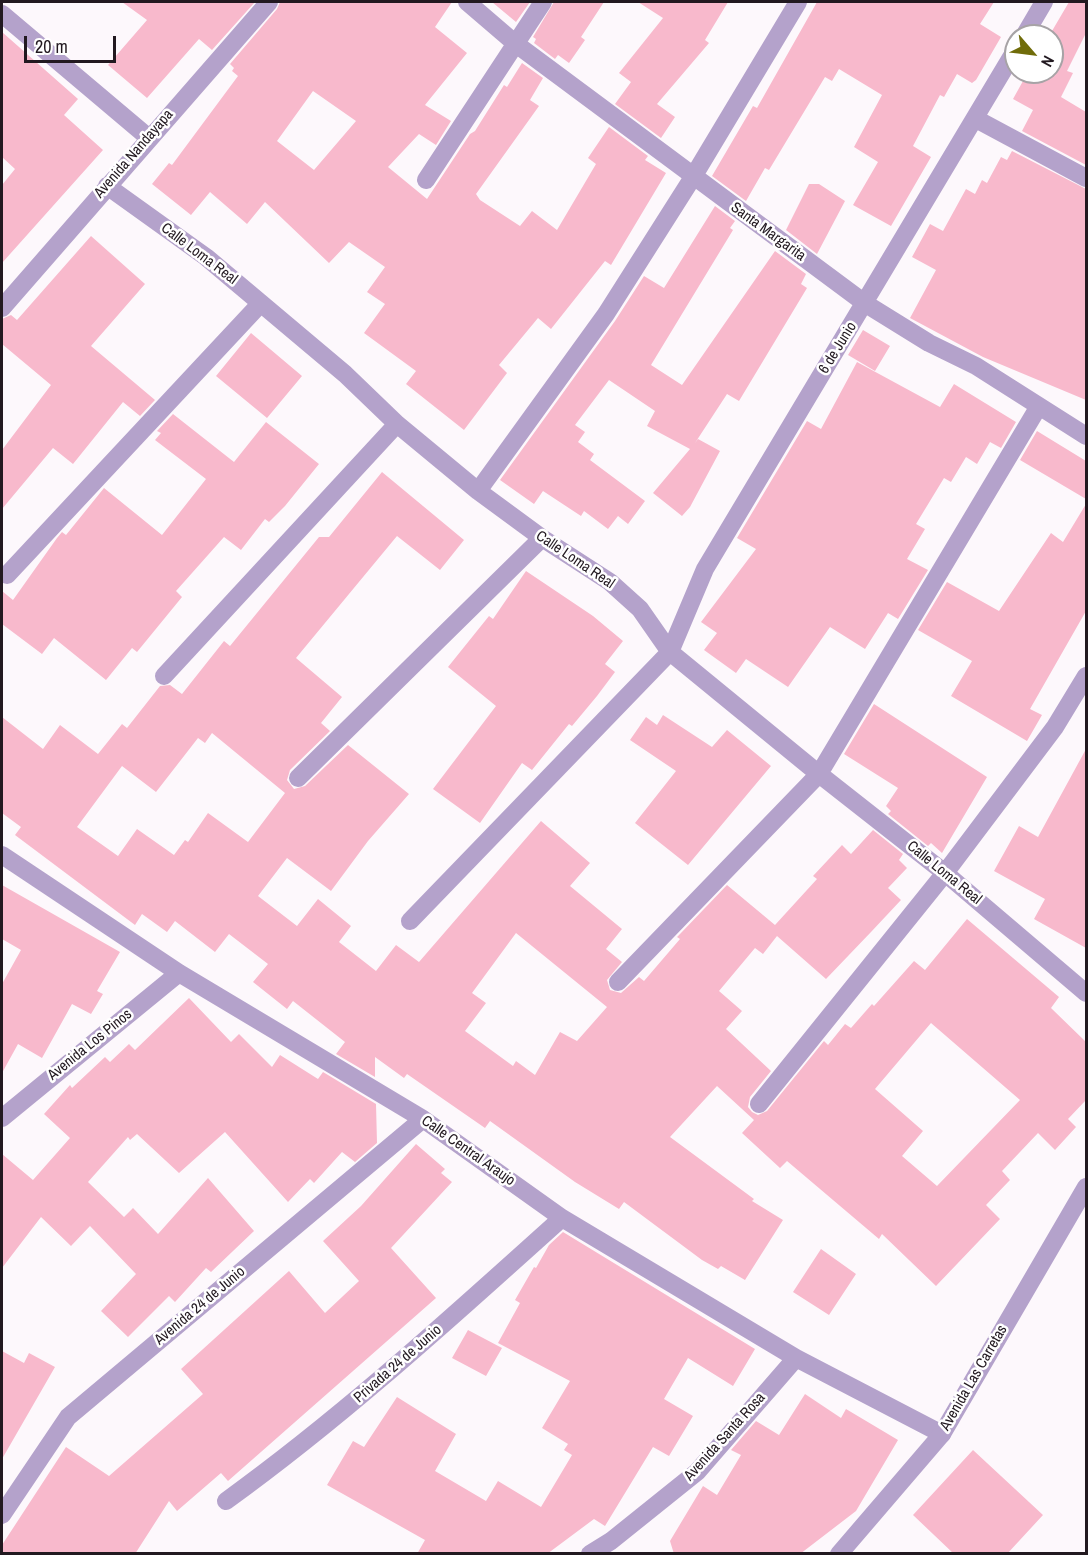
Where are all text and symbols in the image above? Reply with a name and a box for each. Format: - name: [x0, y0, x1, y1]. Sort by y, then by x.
- scale bar: [27, 24, 118, 62]
- north arrow: [1004, 24, 1064, 84]
- text: 20 m: [35, 34, 68, 59]
- text: N: [1036, 52, 1060, 71]
- street label: Avenida Nandayapa: [91, 106, 177, 202]
- street label: Santa Margarita: [727, 199, 809, 265]
- street label: Calle Loma Real: [157, 219, 241, 289]
- street label: 6 de Junio: [815, 319, 861, 377]
- street label: Calle Loma Real: [532, 527, 618, 593]
- street label: Calle Loma Real: [903, 837, 985, 909]
- street label: Avenida Los Pinos: [44, 1006, 136, 1084]
- street label: Calle Central Araujo: [418, 1112, 518, 1190]
- street label: Avenida 24 de Junio: [151, 1263, 249, 1349]
- street label: Privada 24 de Junio: [351, 1321, 445, 1407]
- street label: Avenida Las Carretas: [937, 1322, 1011, 1434]
- street label: Avenida Santa Rosa: [681, 1389, 769, 1485]

